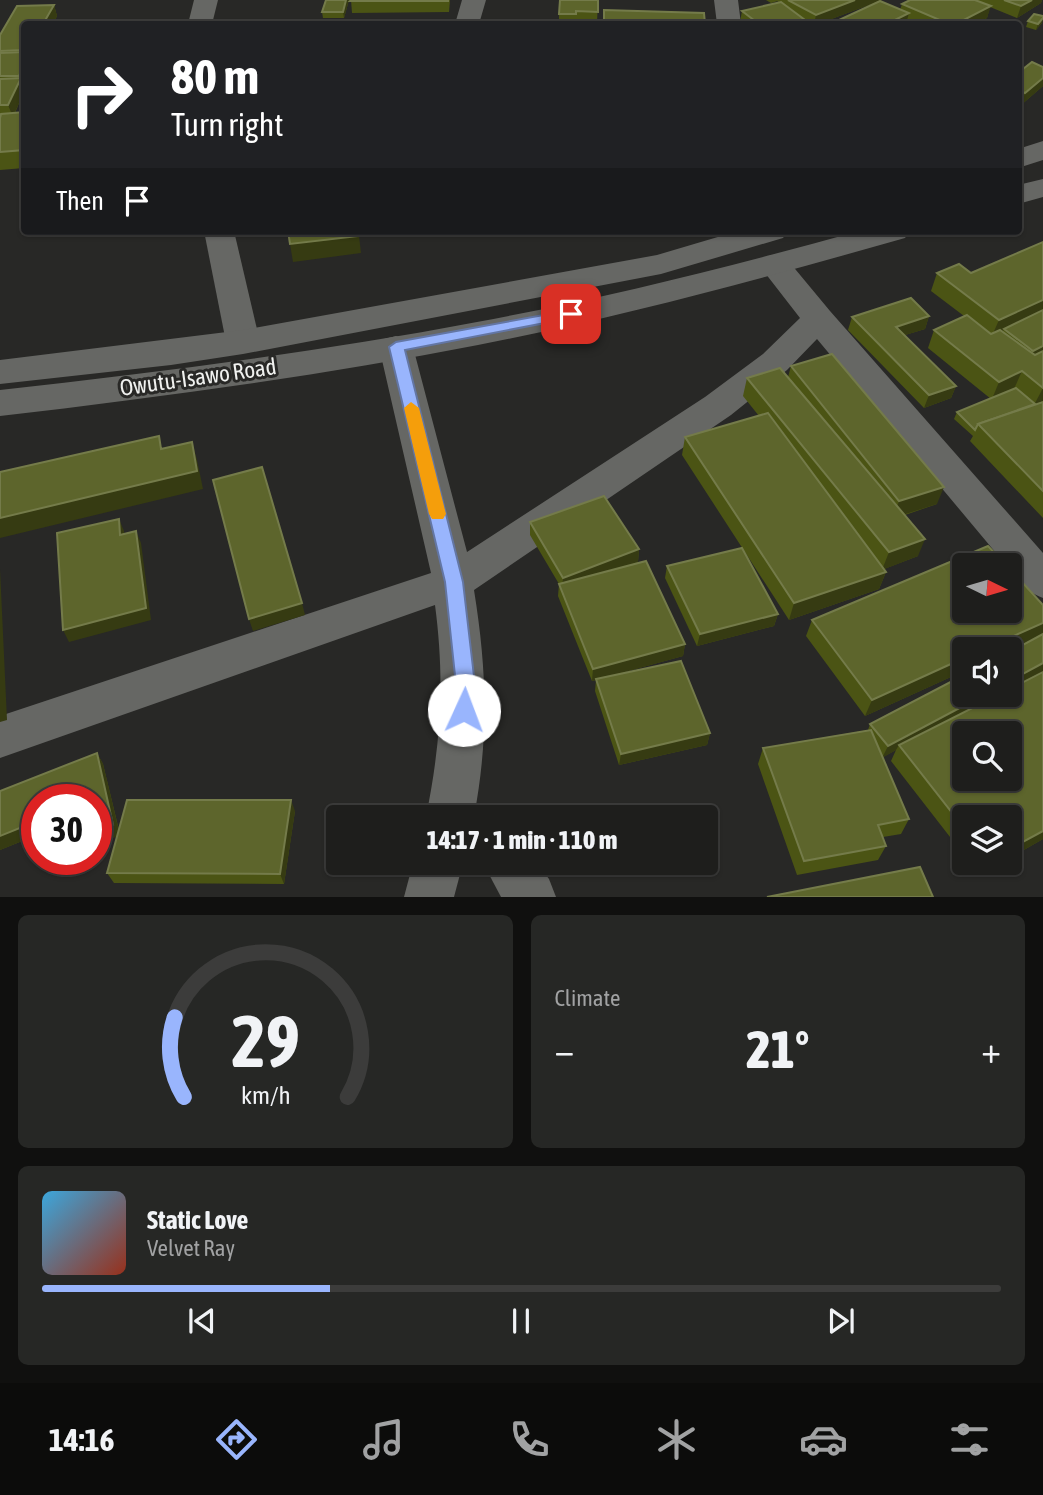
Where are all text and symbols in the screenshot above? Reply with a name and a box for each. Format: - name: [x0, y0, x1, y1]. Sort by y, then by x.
- text: 80 m: [171, 48, 259, 104]
- icon: right: [56, 49, 147, 140]
- text: Turn right: [171, 106, 284, 143]
- icon: arrive: [118, 182, 156, 220]
- text: Then: [56, 186, 104, 216]
- pin: [541, 284, 601, 344]
- icon: arrive: [552, 295, 590, 333]
- street label: Owutu-Isawo Road: [118, 353, 278, 401]
- north arrow: [952, 553, 1022, 623]
- map controls: [952, 553, 1022, 875]
- button: sound: [952, 637, 1022, 707]
- position arrow: [427, 673, 501, 747]
- button: search: [952, 721, 1022, 791]
- speed limit sign: 30: [21, 784, 112, 875]
- button: layers: [952, 805, 1022, 875]
- text: 14:17 · 1 min · 110 m: [427, 825, 617, 855]
- text: Climate: [555, 985, 620, 1011]
- text: 29: [231, 1000, 299, 1083]
- text: 21°: [746, 1019, 809, 1079]
- text: −: [555, 1028, 574, 1071]
- text: +: [981, 1028, 1001, 1071]
- text: km/h: [240, 1081, 290, 1109]
- text: Static Love: [147, 1205, 248, 1235]
- text: Velvet Ray: [147, 1235, 235, 1261]
- icon: previous: [183, 1302, 221, 1340]
- icon: pause: [502, 1302, 540, 1340]
- icon: next: [822, 1302, 860, 1340]
- icon: directions: [212, 1415, 261, 1464]
- icon: music: [359, 1415, 408, 1464]
- icon: phone: [505, 1415, 554, 1464]
- icon: climate: [652, 1415, 701, 1464]
- icon: car: [799, 1415, 848, 1464]
- icon: filters: [945, 1415, 994, 1464]
- text: 14:16: [49, 1421, 115, 1458]

